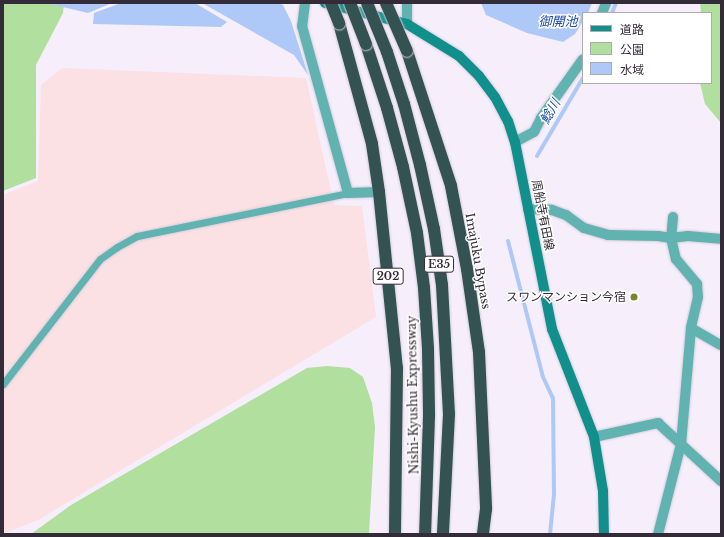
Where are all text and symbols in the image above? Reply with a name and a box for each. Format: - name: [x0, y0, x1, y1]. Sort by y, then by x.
- legend: [582, 12, 712, 84]
- water label: 御開池: [539, 14, 577, 30]
- text: 道路: [620, 22, 644, 37]
- text: 公園: [620, 42, 644, 57]
- text: 水域: [620, 62, 644, 77]
- water label: 鯰川: [538, 97, 564, 127]
- street label: 周船寺有田線: [529, 178, 557, 252]
- street label: Imajuku Bypass: [462, 212, 494, 310]
- road number: E35: [424, 255, 454, 273]
- road number: 202: [372, 267, 404, 285]
- place label: スワンマンション今宿: [506, 290, 626, 304]
- marker: スワンマンション今宿: [629, 292, 639, 302]
- street label: Nishi-Kyushu Expressway: [404, 315, 422, 475]

